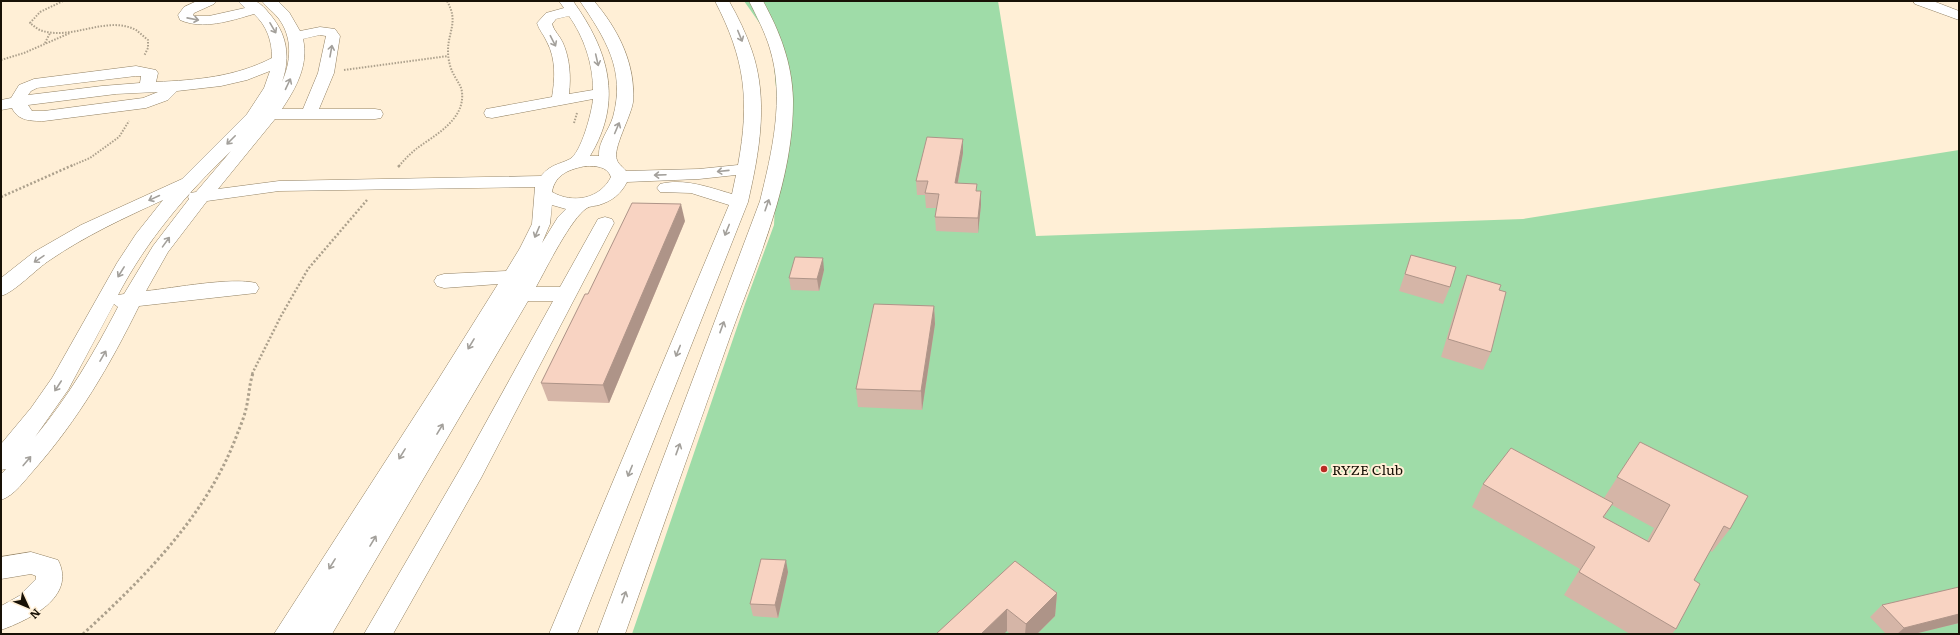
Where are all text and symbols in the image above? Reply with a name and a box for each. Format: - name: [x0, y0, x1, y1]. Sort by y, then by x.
- one-way arrow: [186, 16, 199, 24]
- one-way arrow: [269, 22, 277, 34]
- one-way arrow: [736, 29, 744, 41]
- one-way arrow: [550, 34, 558, 46]
- one-way arrow: [327, 45, 335, 58]
- one-way arrow: [594, 53, 602, 66]
- one-way arrow: [285, 79, 292, 91]
- one-way arrow: [614, 122, 621, 134]
- one-way arrow: [226, 135, 236, 145]
- one-way arrow: [717, 168, 730, 175]
- one-way arrow: [654, 172, 667, 179]
- one-way arrow: [148, 195, 160, 202]
- one-way arrow: [764, 198, 771, 211]
- one-way arrow: [723, 224, 731, 236]
- one-way arrow: [533, 226, 540, 238]
- one-way arrow: [162, 237, 170, 248]
- one-way arrow: [34, 255, 45, 263]
- one-way arrow: [117, 266, 125, 277]
- one-way arrow: [719, 321, 727, 333]
- one-way arrow: [467, 338, 475, 349]
- one-way arrow: [674, 344, 682, 356]
- one-way arrow: [100, 350, 108, 362]
- one-way arrow: [54, 380, 62, 391]
- one-way arrow: [437, 423, 445, 435]
- one-way arrow: [674, 443, 682, 455]
- one-way arrow: [398, 448, 406, 459]
- one-way arrow: [23, 456, 32, 466]
- place label: RYZE Club: [1332, 459, 1403, 479]
- marker: RYZE Club: [1319, 464, 1329, 474]
- one-way arrow: [625, 465, 633, 477]
- one-way arrow: [370, 535, 378, 547]
- one-way arrow: [328, 558, 336, 569]
- north arrow: [8, 587, 48, 627]
- one-way arrow: [621, 591, 628, 604]
- text: N: [27, 606, 45, 624]

